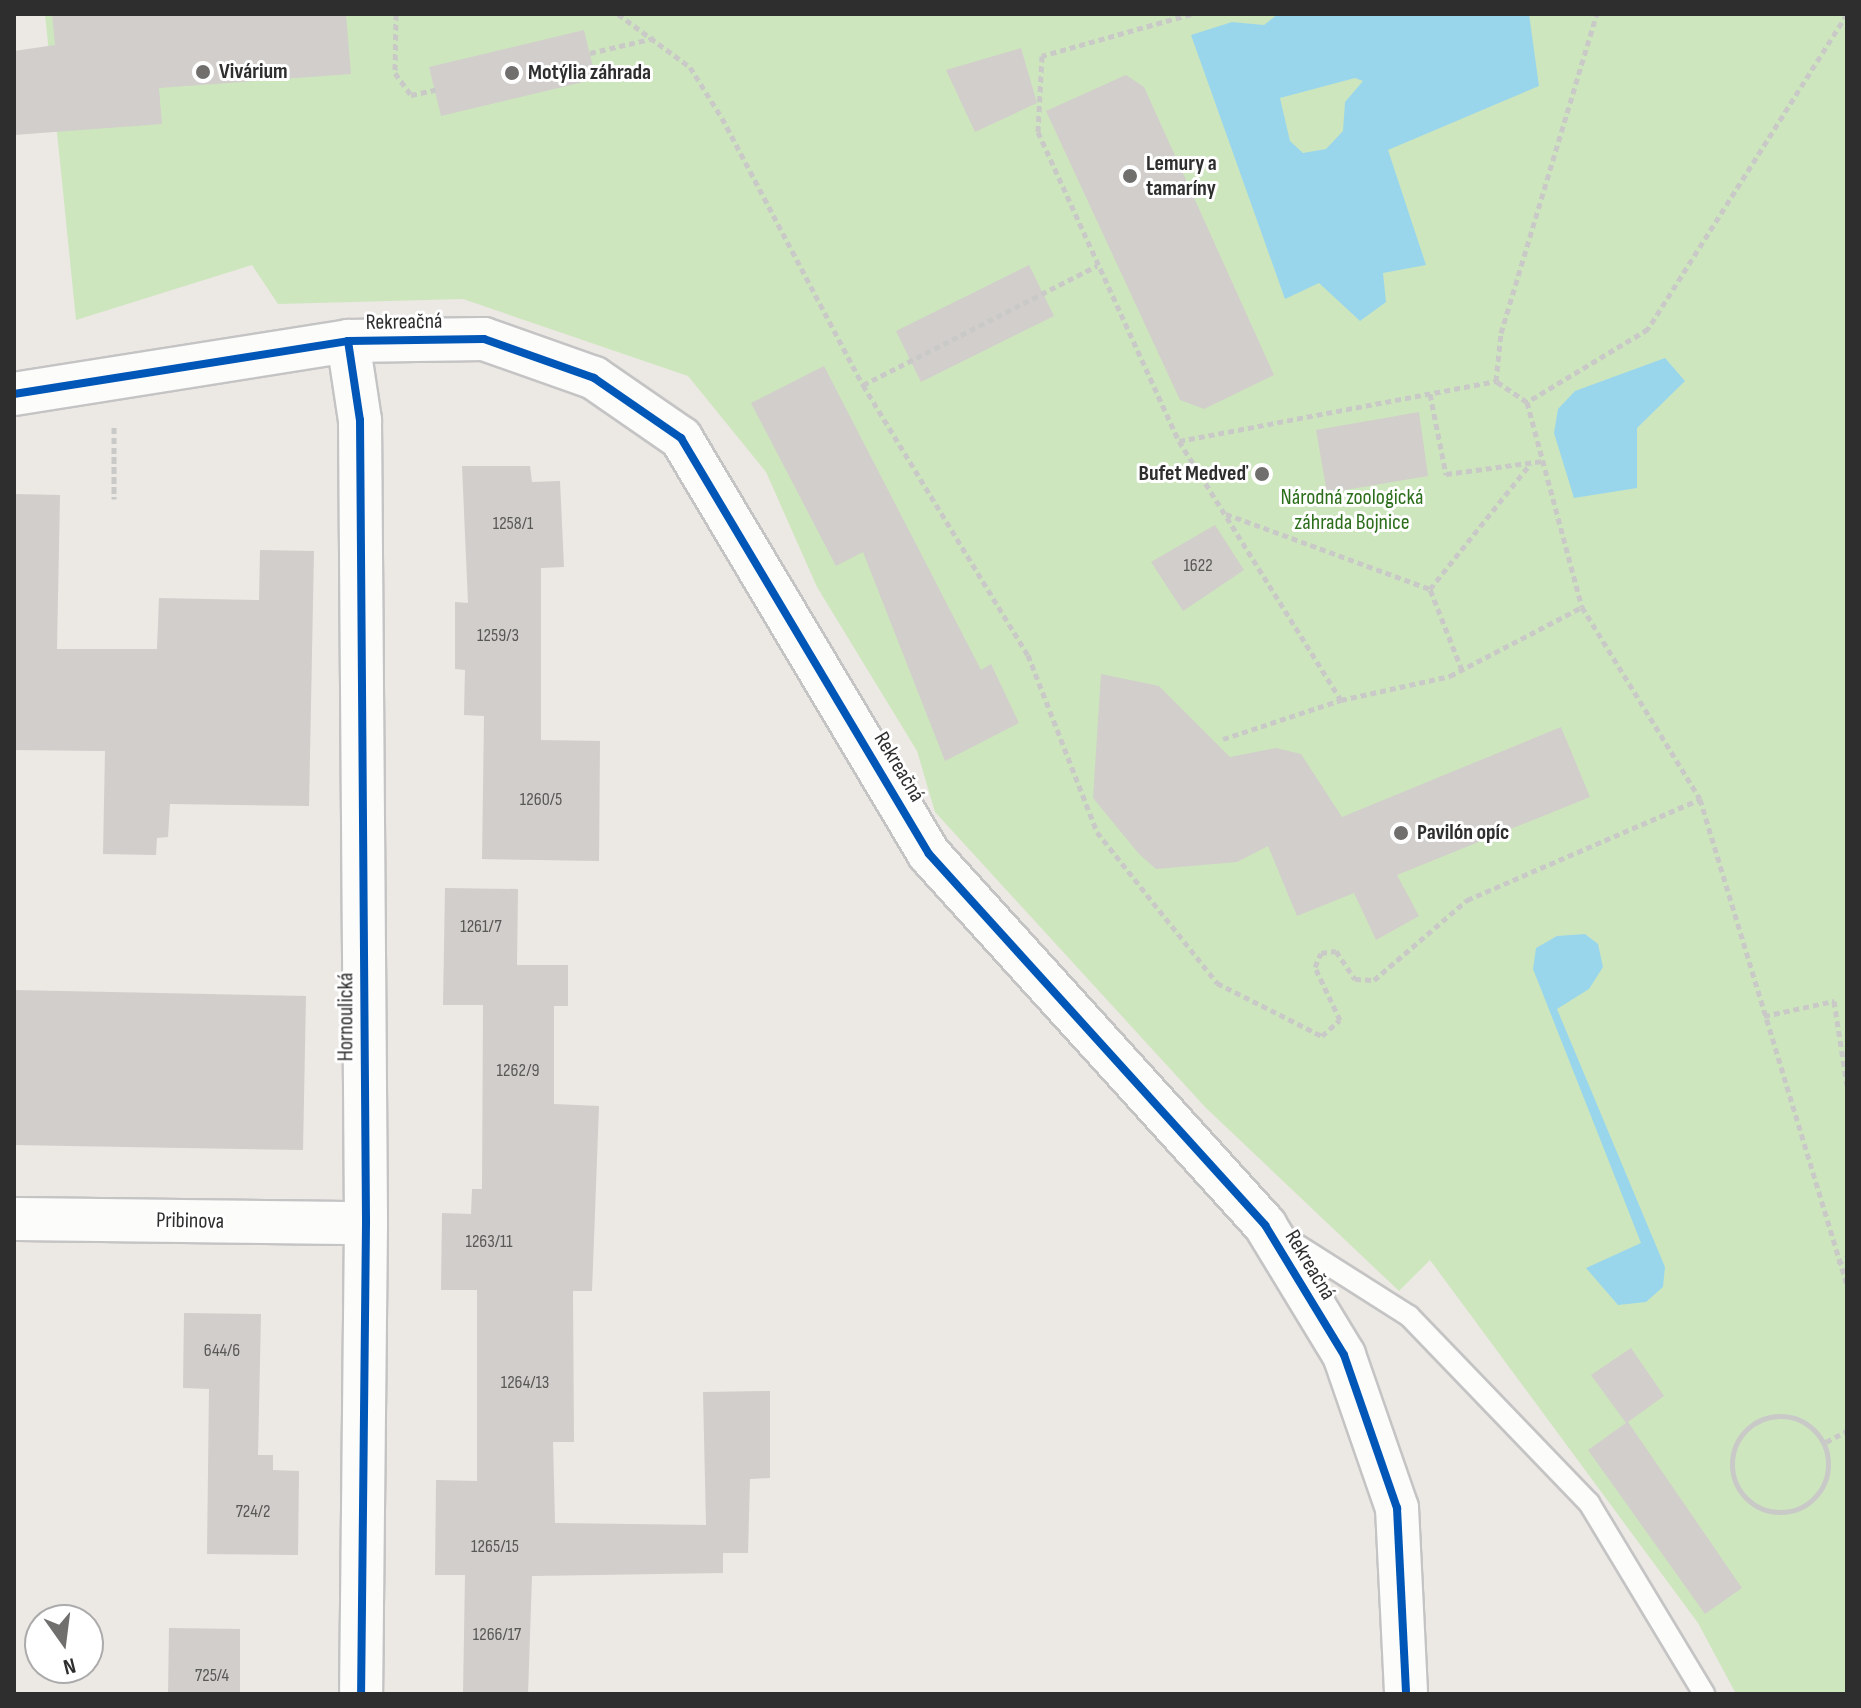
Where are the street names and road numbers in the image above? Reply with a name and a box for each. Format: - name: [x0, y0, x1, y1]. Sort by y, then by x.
- street label: Rekreačná: [365, 308, 443, 336]
- street label: Rekreačná: [868, 727, 930, 807]
- street label: Hornoulická: [333, 973, 359, 1061]
- street label: Pribinova: [156, 1207, 224, 1235]
- street label: Rekreačná: [1279, 1225, 1341, 1305]

